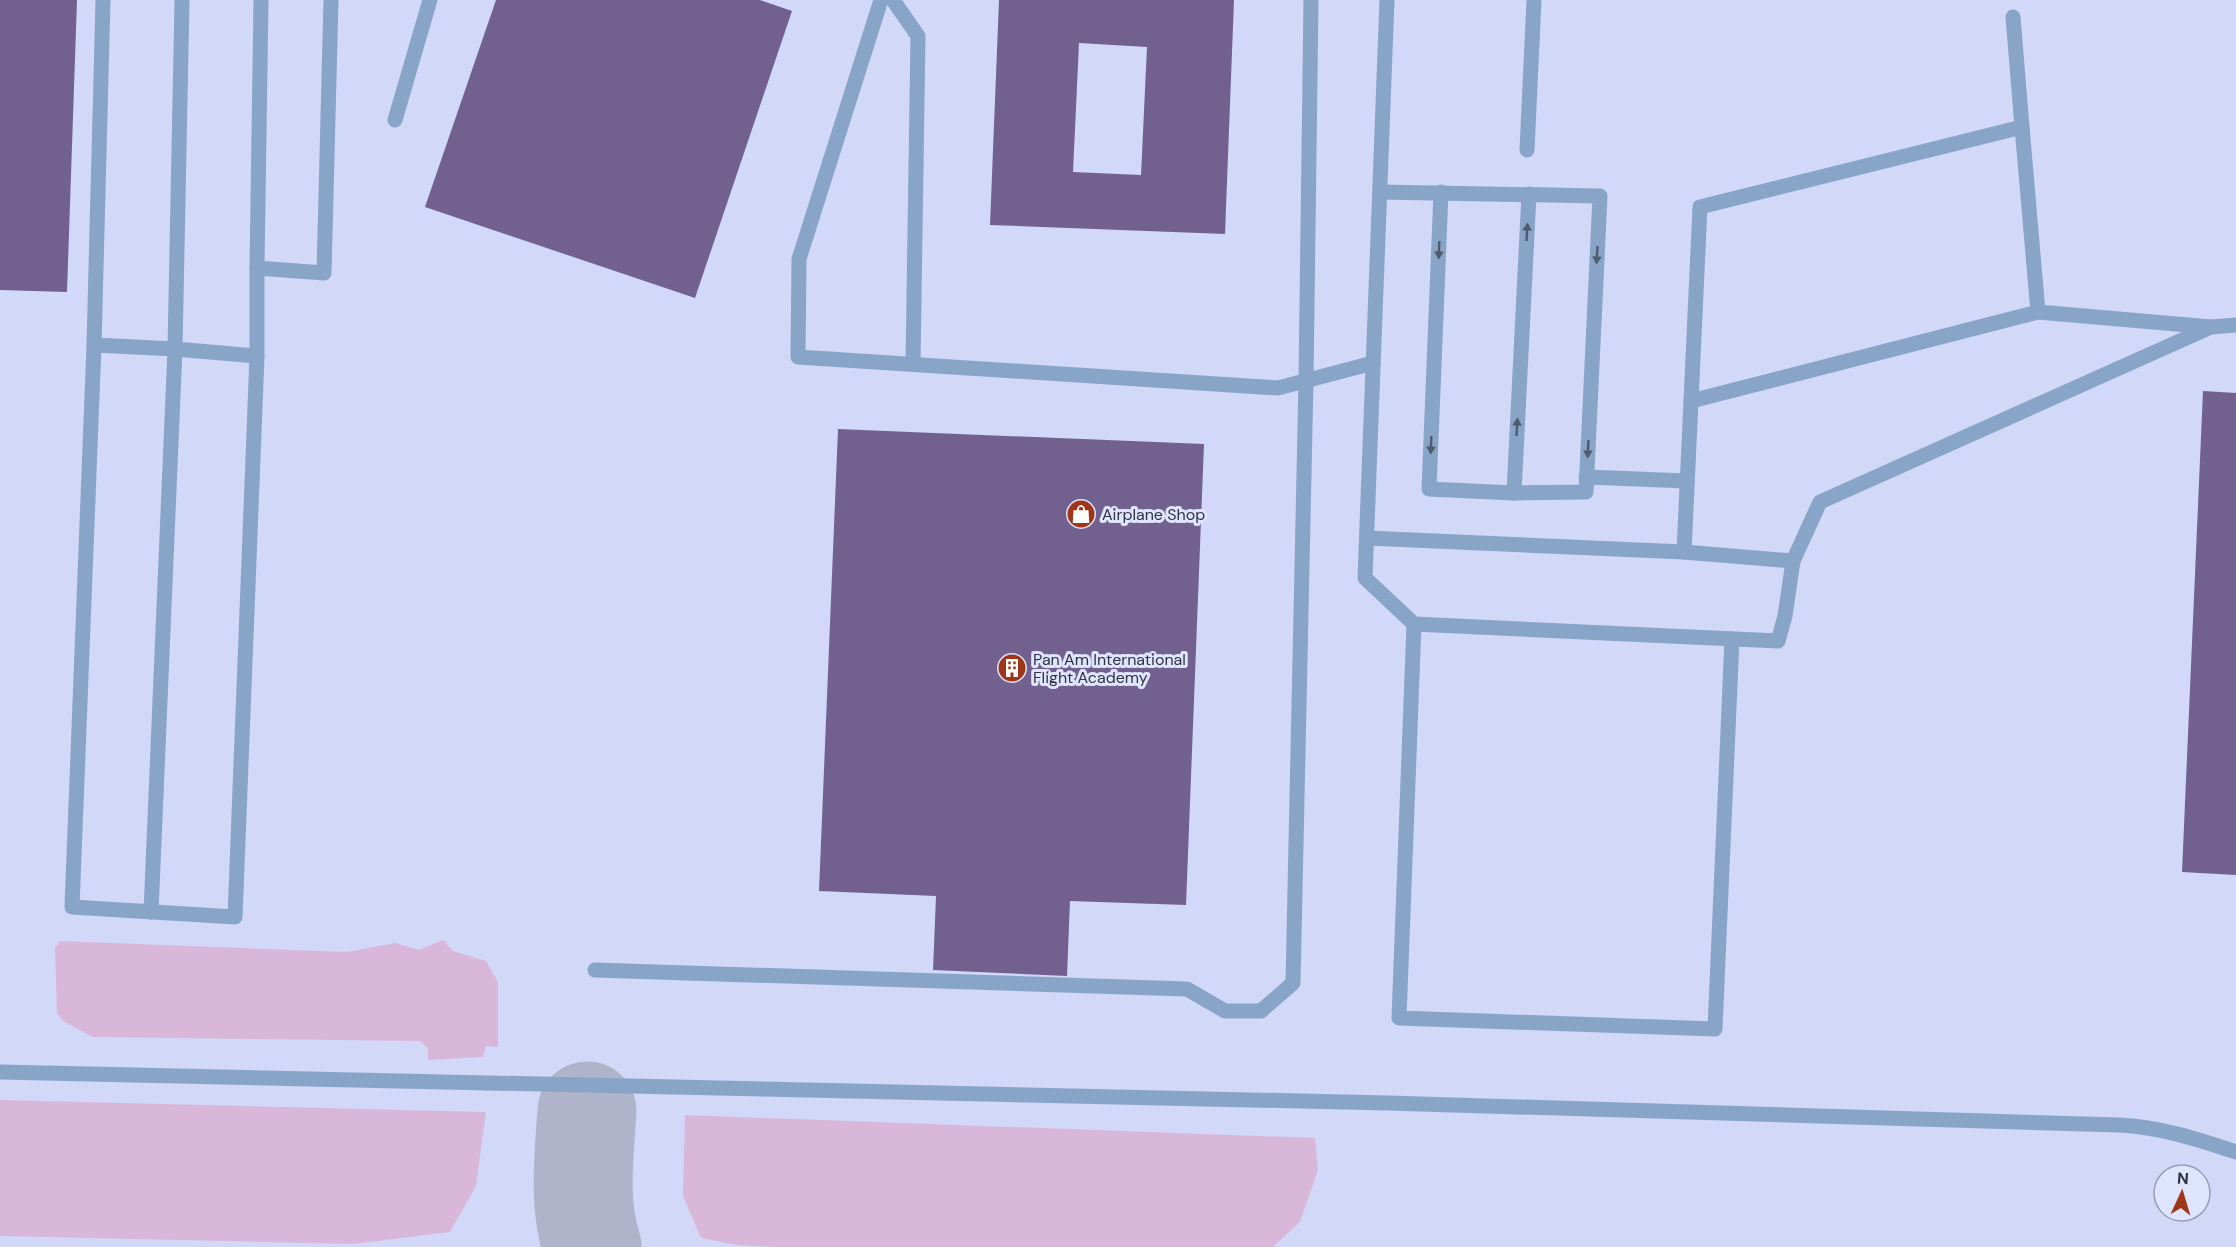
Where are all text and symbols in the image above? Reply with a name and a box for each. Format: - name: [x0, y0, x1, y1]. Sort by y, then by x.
- one-way arrow: [1522, 223, 1532, 242]
- one-way arrow: [1434, 241, 1443, 260]
- one-way arrow: [1593, 245, 1602, 264]
- one-way arrow: [1513, 418, 1522, 437]
- one-way arrow: [1426, 436, 1436, 455]
- one-way arrow: [1583, 440, 1592, 459]
- shop icon: Airplane Shop: [1065, 498, 1097, 530]
- place label: Airplane Shop: [1102, 504, 1205, 525]
- place label: Pan Am International Flight Academy: [1033, 649, 1186, 688]
- building icon: Pan Am International Flight Academy: [996, 652, 1028, 684]
- north arrow: [2152, 1163, 2212, 1223]
- text: N: [2176, 1168, 2190, 1189]

